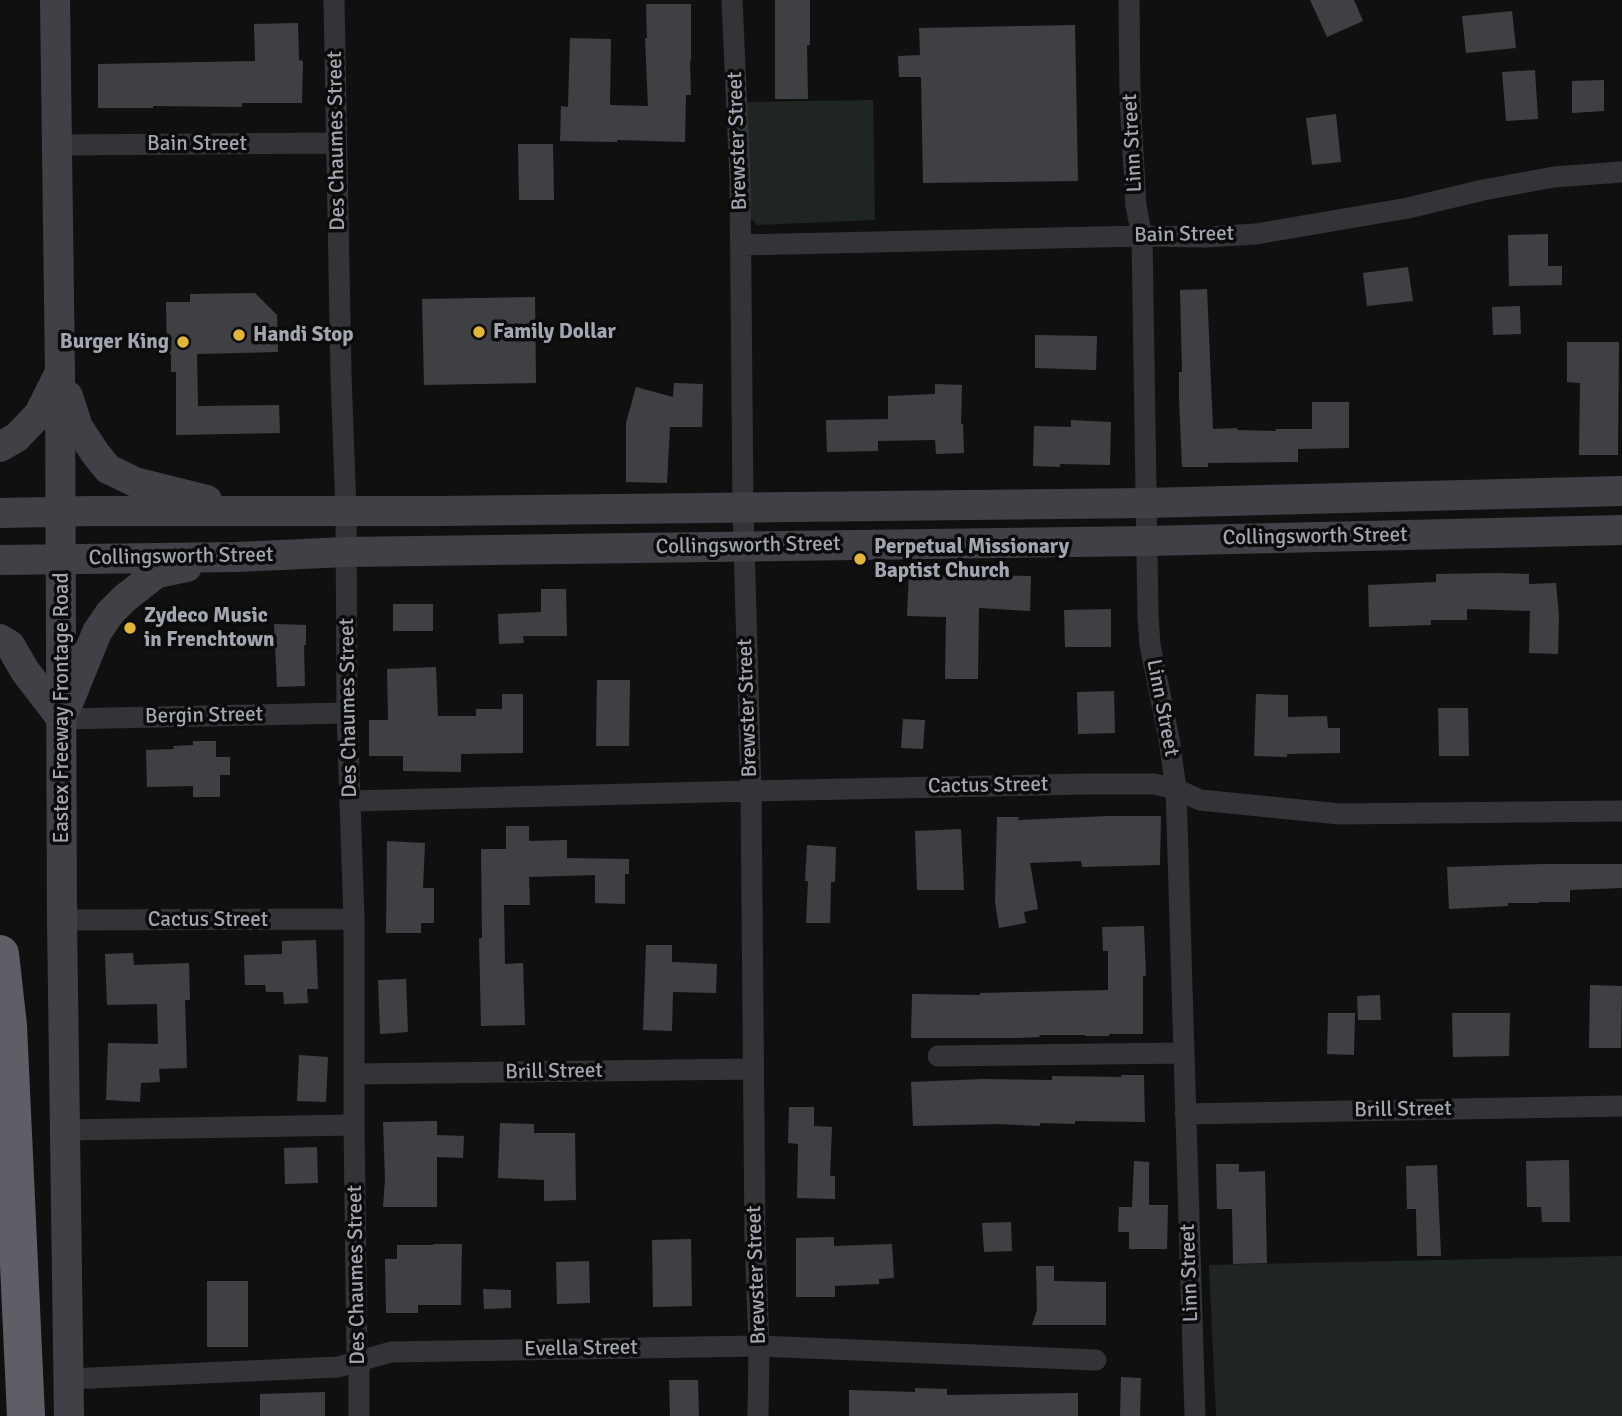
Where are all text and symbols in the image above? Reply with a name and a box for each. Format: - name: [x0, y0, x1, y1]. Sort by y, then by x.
- street label: Des Chaumes Street: [323, 51, 351, 231]
- street label: Brewster Street: [723, 71, 753, 211]
- street label: Linn Street: [1118, 93, 1148, 193]
- street label: Bain Street: [147, 131, 247, 157]
- street label: Bain Street: [1134, 222, 1234, 248]
- place label: Family Dollar: [493, 319, 616, 345]
- place label: Handi Stop: [253, 322, 354, 348]
- marker: Family Dollar: [471, 324, 487, 340]
- marker: Handi Stop: [231, 327, 247, 343]
- place label: Burger King: [60, 329, 169, 355]
- marker: Burger King: [175, 334, 191, 350]
- street label: Collingsworth Street: [1222, 523, 1408, 551]
- street label: Collingsworth Street: [655, 532, 841, 560]
- place label: Perpetual Missionary Baptist Church: [874, 534, 1069, 584]
- street label: Collingsworth Street: [88, 543, 274, 571]
- marker: Perpetual Missionary Baptist Church: [852, 551, 868, 567]
- street label: Eastex Freeway Frontage Road: [49, 572, 75, 844]
- place label: Zydeco Music in Frenchtown: [144, 603, 274, 653]
- street label: Des Chaumes Street: [335, 618, 363, 798]
- marker: Zydeco Music in Frenchtown: [122, 620, 138, 636]
- street label: Brewster Street: [733, 638, 763, 778]
- street label: Linn Street: [1140, 657, 1184, 759]
- street label: Bergin Street: [145, 702, 263, 730]
- street label: Cactus Street: [928, 772, 1048, 800]
- street label: Cactus Street: [148, 907, 268, 933]
- street label: Brill Street: [505, 1059, 603, 1085]
- street label: Brill Street: [1354, 1097, 1452, 1123]
- street label: Des Chaumes Street: [343, 1185, 371, 1365]
- street label: Brewster Street: [742, 1205, 772, 1345]
- street label: Linn Street: [1176, 1223, 1204, 1323]
- street label: Evella Street: [524, 1335, 638, 1363]

